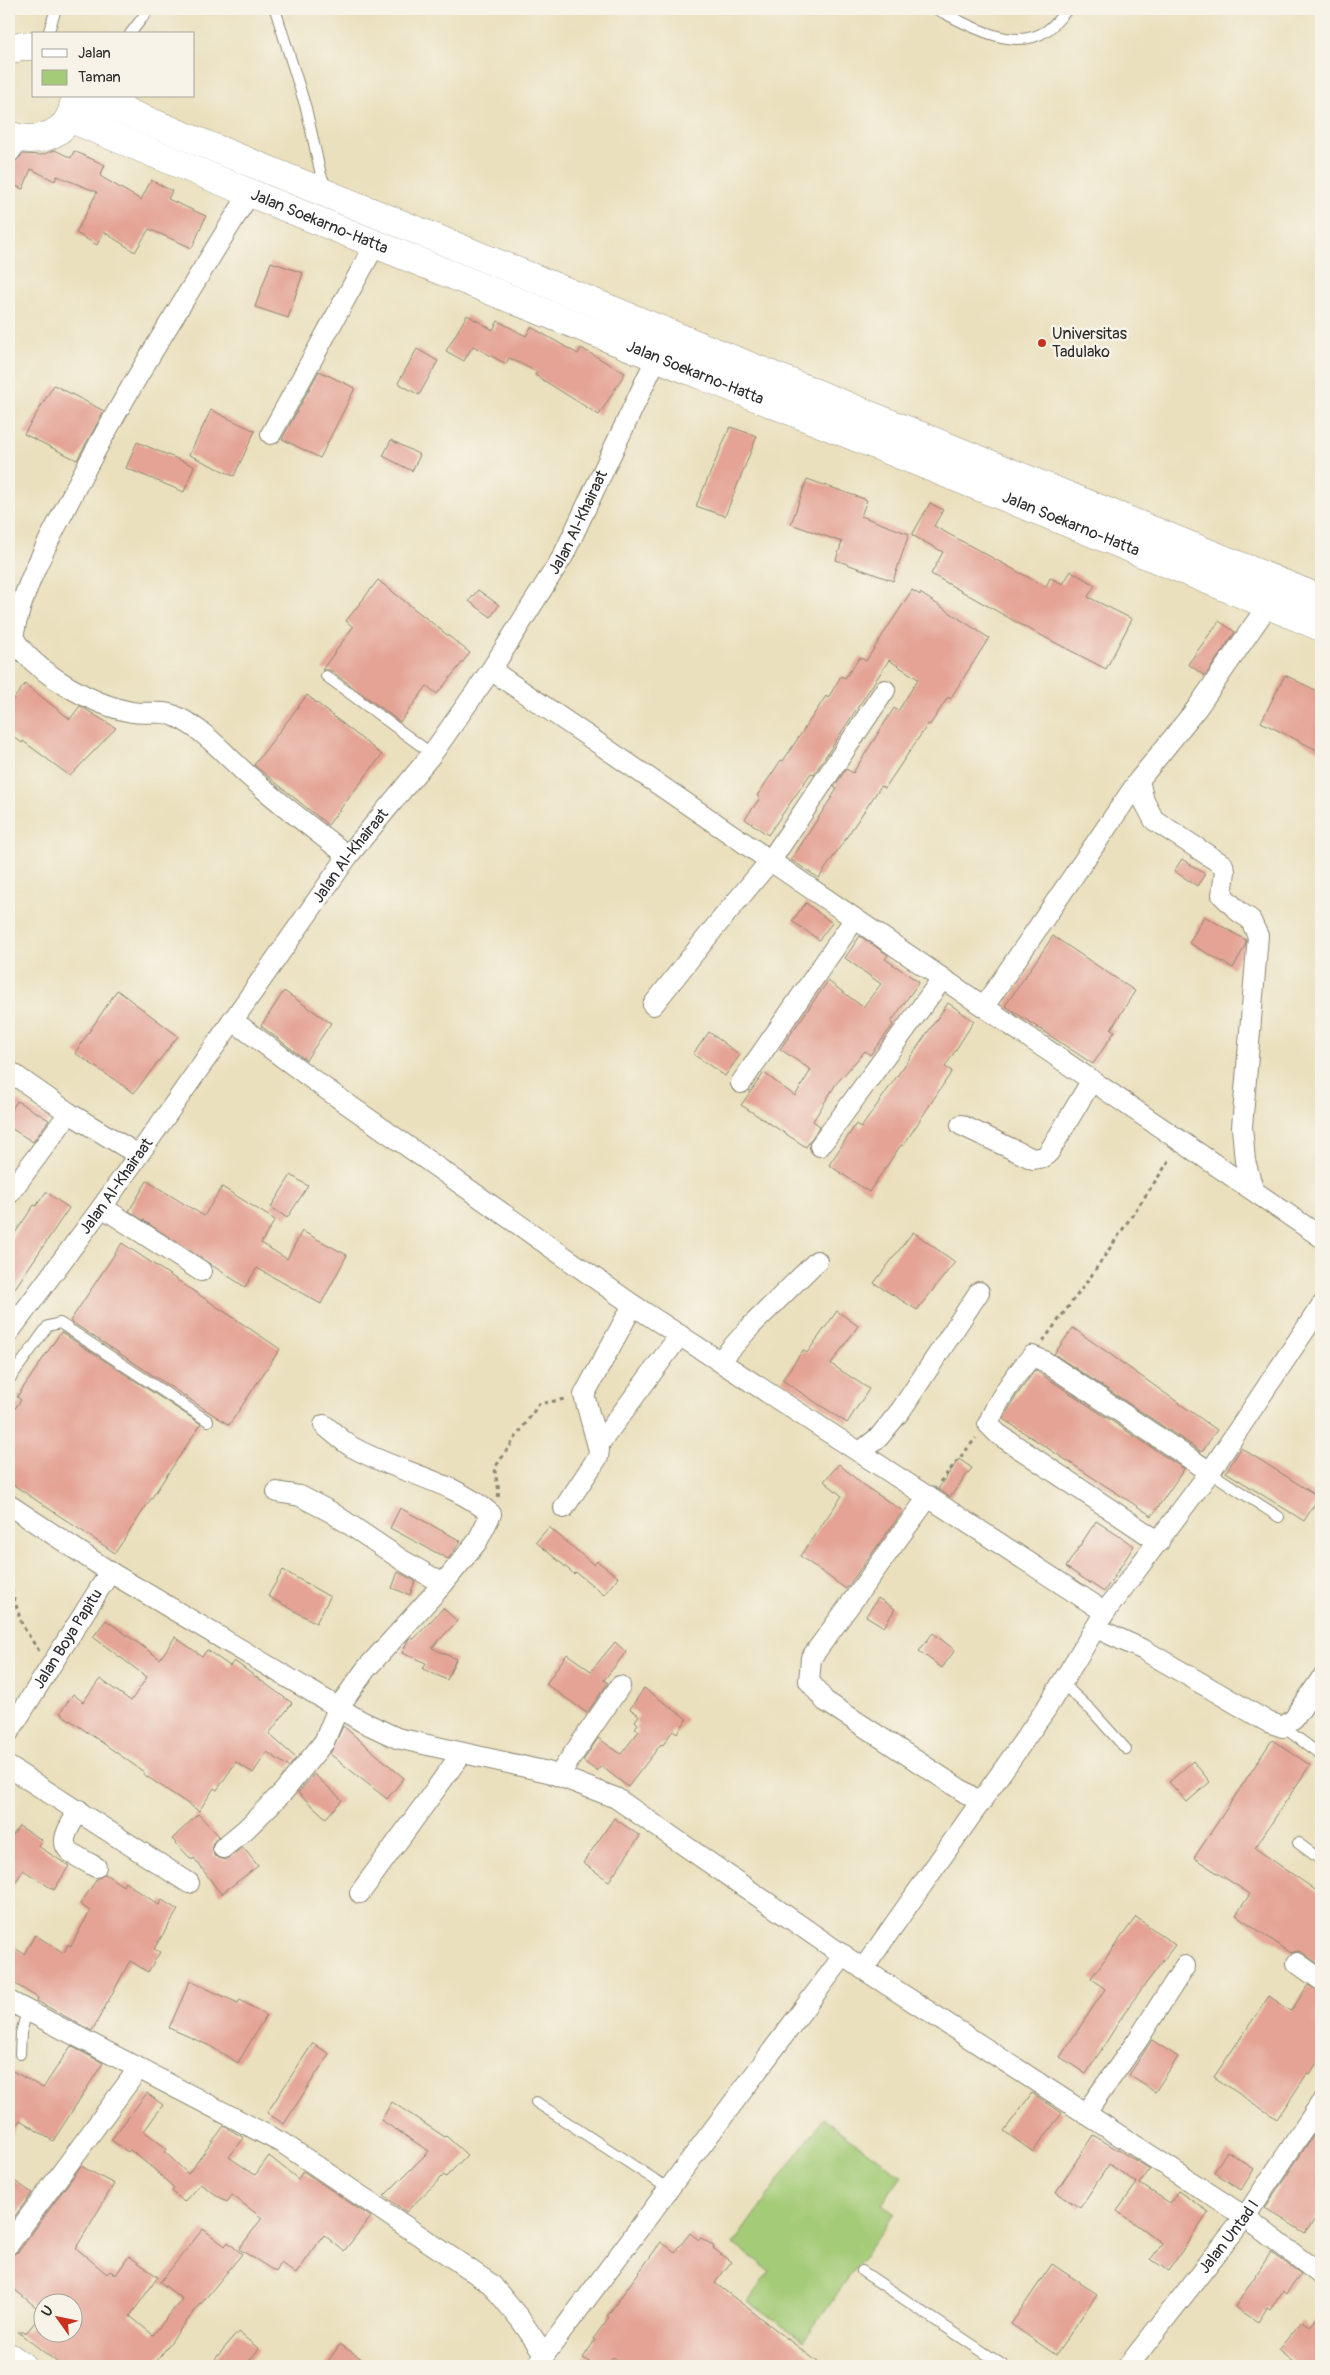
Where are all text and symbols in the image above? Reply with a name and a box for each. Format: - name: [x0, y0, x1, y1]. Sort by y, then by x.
- legend: [32, 32, 195, 98]
- text: Jalan: [78, 44, 111, 63]
- text: Taman: [78, 68, 121, 87]
- street label: Jalan Soekarno-Hatta: [248, 185, 391, 258]
- place label: Universitas Tadulako: [1052, 324, 1127, 362]
- street label: Jalan Soekarno-Hatta: [623, 336, 767, 409]
- marker: Universitas Tadulako: [1036, 337, 1048, 349]
- street label: Jalan Al-Khairaat: [544, 466, 612, 578]
- street label: Jalan Soekarno-Hatta: [999, 487, 1142, 561]
- street label: Jalan Al-Khairaat: [308, 804, 393, 907]
- street label: Jalan Al-Khairaat: [75, 1134, 158, 1238]
- street label: Jalan Boya Papitu: [29, 1585, 107, 1693]
- street label: Jalan Untad I: [1194, 2196, 1264, 2278]
- north arrow: [32, 2292, 82, 2342]
- text: U: [38, 2303, 57, 2320]

